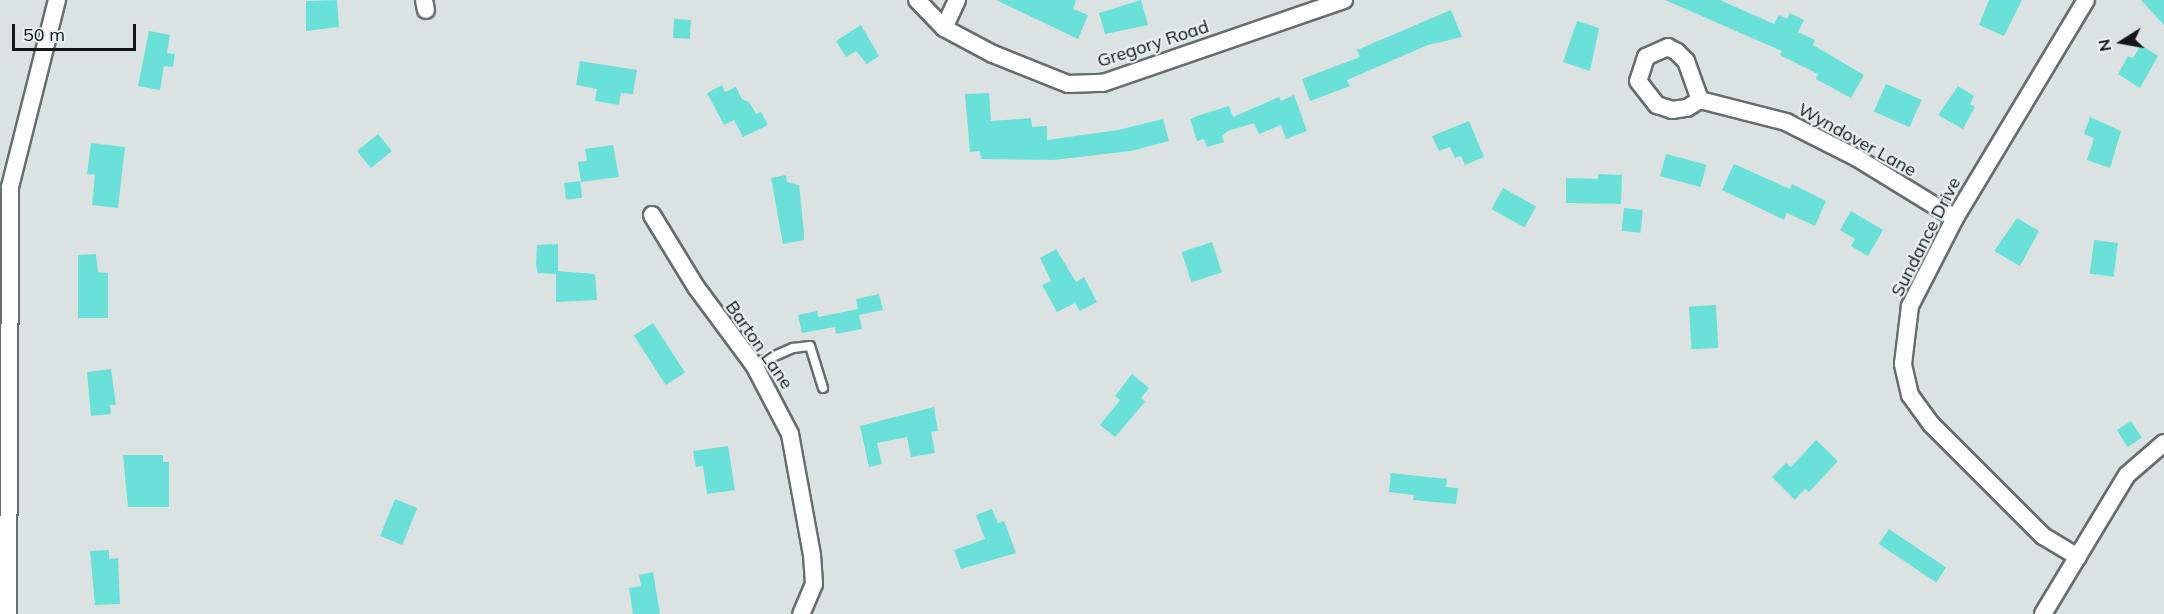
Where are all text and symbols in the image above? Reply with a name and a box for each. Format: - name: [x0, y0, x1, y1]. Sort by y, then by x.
- scale bar: [15, 12, 140, 50]
- north arrow: [2092, 12, 2152, 72]
- street label: Gregory Road: [1095, 16, 1211, 72]
- text: 50 m: [23, 23, 65, 46]
- text: N: [2093, 38, 2115, 53]
- street label: Wyndover Lane: [1794, 99, 1920, 181]
- street label: Sundance Drive: [1887, 174, 1965, 300]
- street label: Barton Lane: [721, 297, 797, 393]

